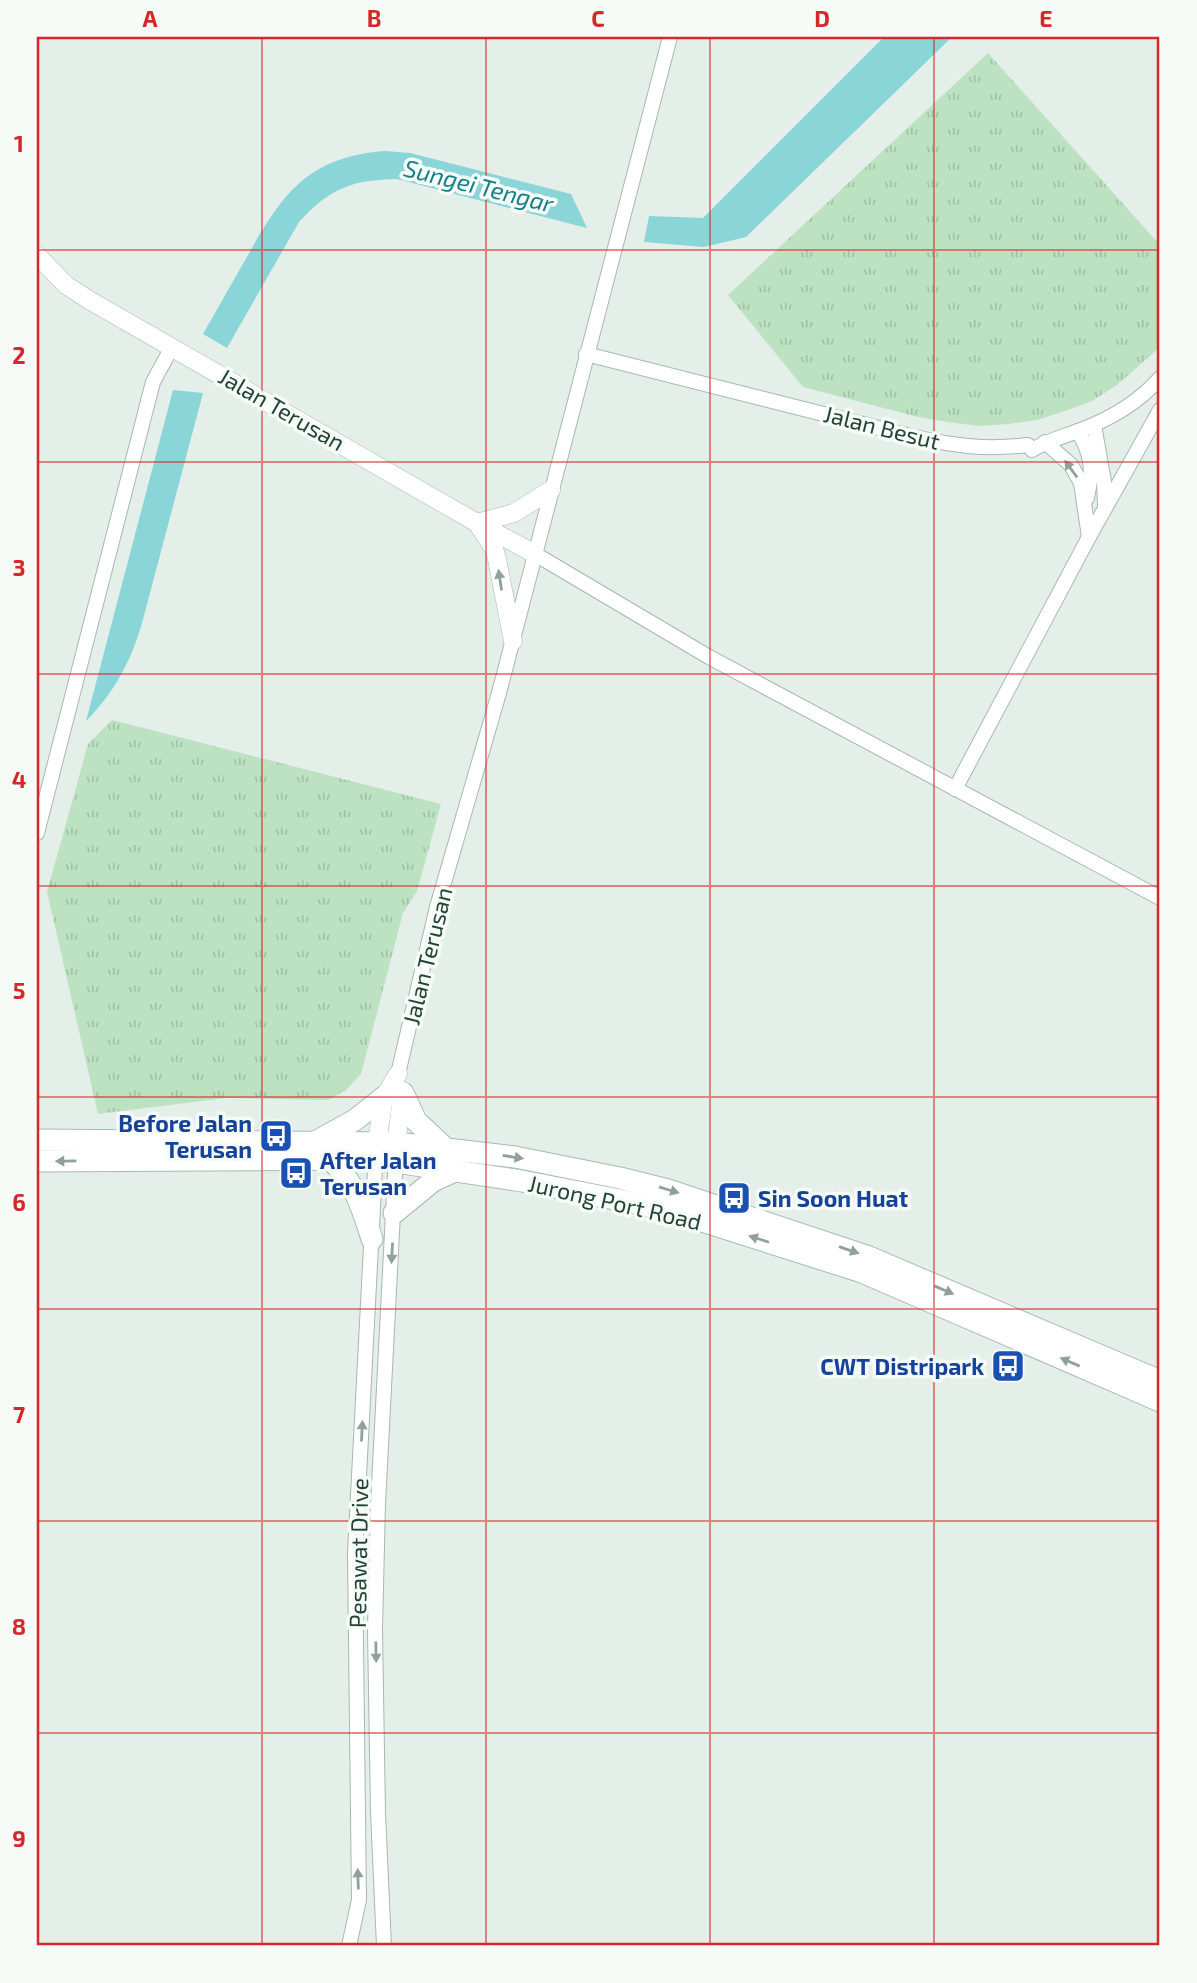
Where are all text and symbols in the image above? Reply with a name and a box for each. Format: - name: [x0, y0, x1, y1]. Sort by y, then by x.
- text: A: [142, 4, 158, 32]
- text: B: [367, 4, 381, 32]
- text: C: [591, 4, 605, 32]
- text: D: [814, 4, 830, 32]
- text: E: [1039, 4, 1053, 32]
- text: 1: [14, 129, 24, 157]
- water label: Sungei Tengar: [401, 152, 557, 218]
- text: 2: [12, 341, 26, 369]
- street label: Jalan Terusan: [214, 362, 350, 456]
- street label: Jalan Besut: [821, 399, 943, 455]
- one-way arrow: [1064, 460, 1078, 478]
- text: 3: [12, 553, 26, 581]
- one-way arrow: [494, 568, 505, 590]
- text: 4: [12, 765, 26, 793]
- street label: Jalan Terusan: [396, 884, 458, 1028]
- text: 5: [13, 976, 25, 1004]
- place label: Before Jalan Terusan: [118, 1109, 252, 1163]
- bus stop icon: Before Jalan Terusan: [257, 1117, 295, 1155]
- place label: After Jalan Terusan: [320, 1146, 437, 1200]
- one-way arrow: [502, 1152, 524, 1163]
- bus stop icon: After Jalan Terusan: [277, 1154, 315, 1192]
- one-way arrow: [55, 1155, 77, 1167]
- street label: Jurong Port Road: [526, 1168, 704, 1236]
- bus stop icon: Sin Soon Huat: [715, 1179, 753, 1217]
- place label: Sin Soon Huat: [758, 1184, 908, 1212]
- one-way arrow: [659, 1186, 680, 1196]
- text: 6: [12, 1188, 26, 1216]
- one-way arrow: [749, 1233, 770, 1244]
- one-way arrow: [386, 1243, 397, 1265]
- one-way arrow: [838, 1245, 859, 1256]
- one-way arrow: [934, 1284, 954, 1296]
- bus stop icon: CWT Distripark: [989, 1347, 1027, 1385]
- place label: CWT Distripark: [820, 1352, 984, 1380]
- one-way arrow: [1060, 1356, 1080, 1368]
- text: 7: [13, 1400, 25, 1428]
- one-way arrow: [357, 1420, 368, 1442]
- street label: Pesawat Drive: [343, 1478, 373, 1628]
- text: 8: [12, 1612, 26, 1640]
- one-way arrow: [370, 1641, 381, 1663]
- text: 9: [12, 1824, 26, 1852]
- one-way arrow: [353, 1868, 364, 1890]

